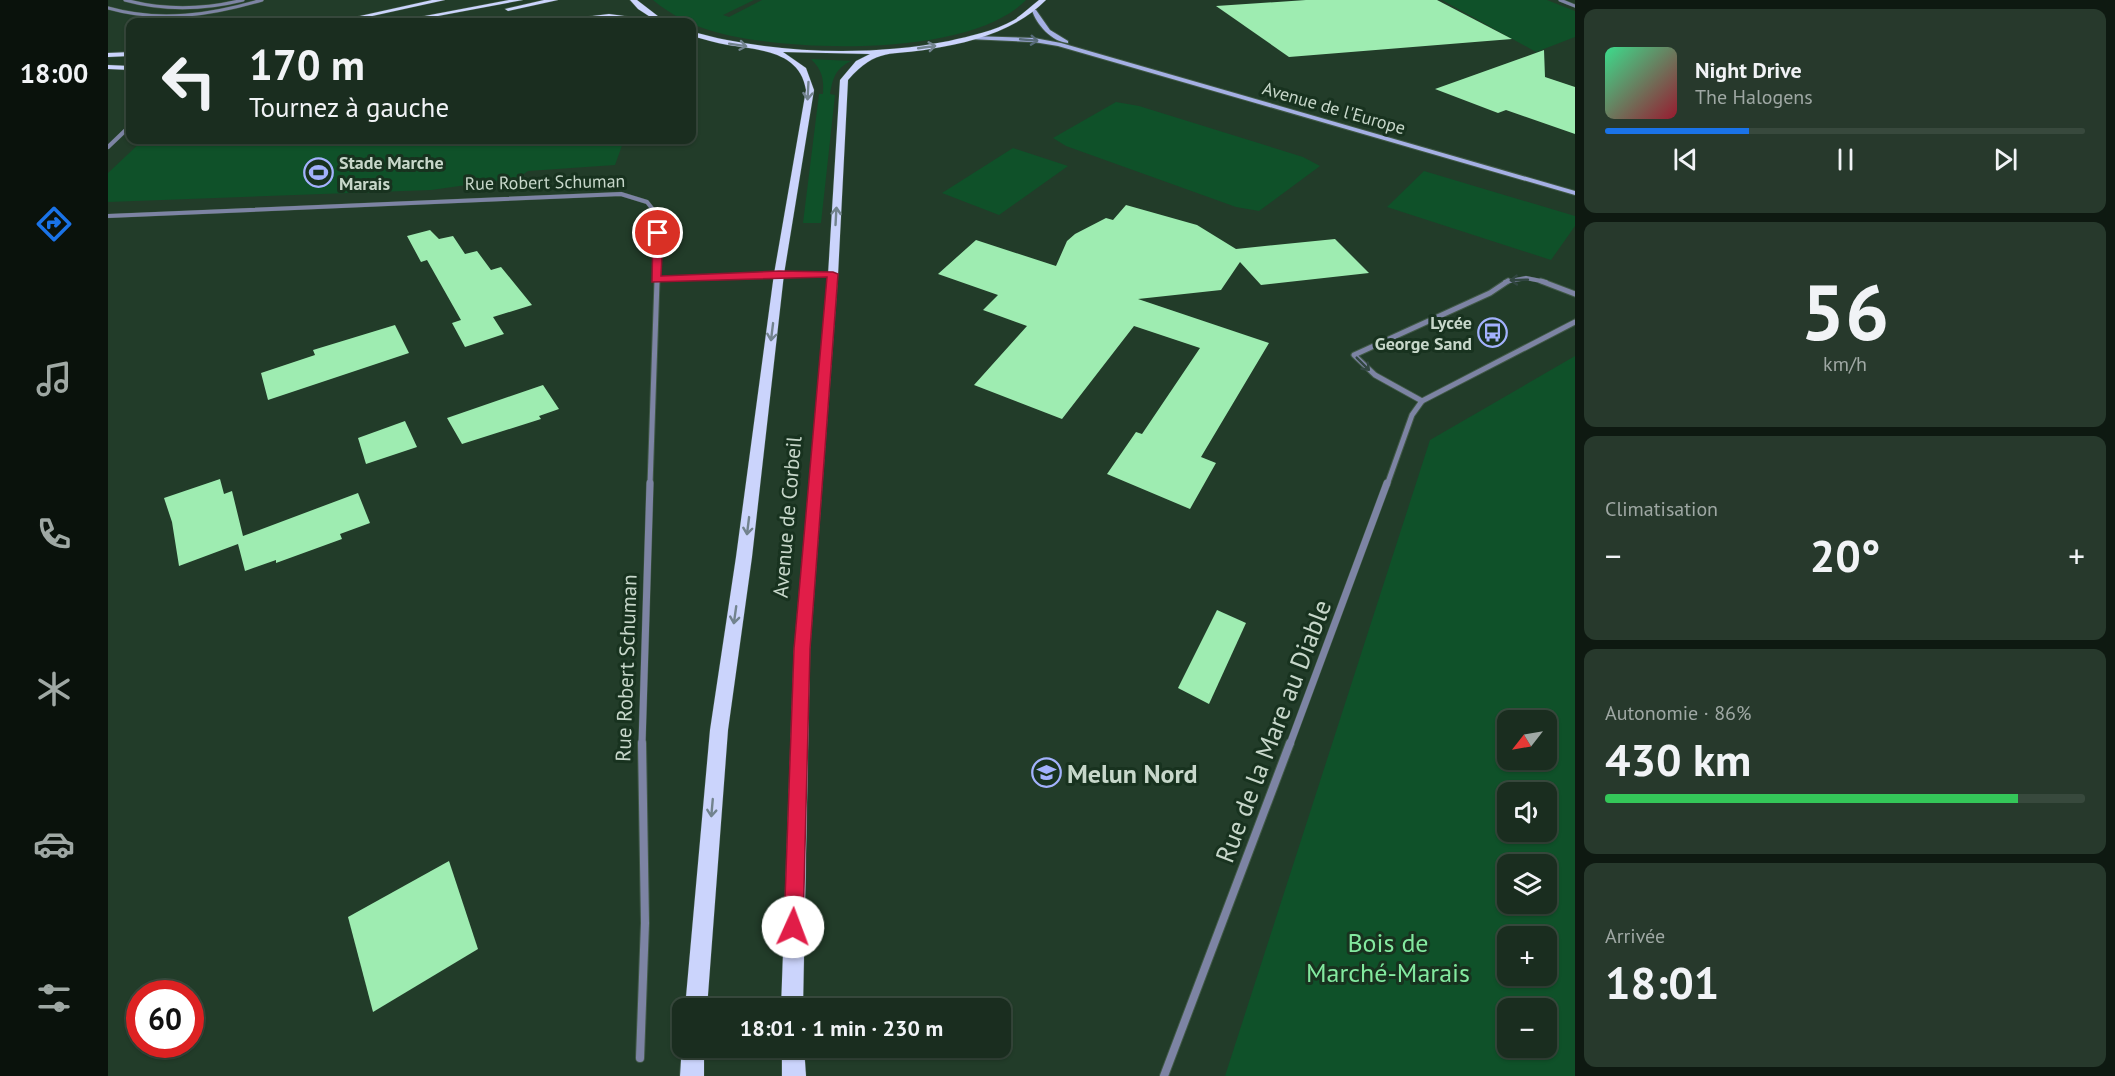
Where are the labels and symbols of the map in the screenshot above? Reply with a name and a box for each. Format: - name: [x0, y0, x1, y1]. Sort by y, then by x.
- one-way arrow: [1019, 35, 1039, 46]
- one-way arrow: [728, 39, 748, 50]
- one-way arrow: [917, 41, 937, 52]
- street label: Avenue de l'Europe: [1260, 77, 1408, 139]
- one-way arrow: [803, 80, 814, 100]
- place label: Stade Marche Marais: [339, 151, 444, 195]
- sports icon: Stade Marche Marais: [302, 156, 334, 188]
- street label: Rue Robert Schuman: [464, 169, 626, 195]
- pin: [632, 207, 683, 258]
- one-way arrow: [831, 207, 842, 227]
- one-way arrow: [1510, 274, 1530, 286]
- place label: Lycée George Sand: [1375, 311, 1472, 355]
- bus stop icon: Lycée George Sand: [1477, 316, 1509, 348]
- one-way arrow: [766, 322, 777, 342]
- one-way arrow: [1356, 356, 1371, 371]
- street label: Avenue de Corbeil: [766, 435, 808, 599]
- one-way arrow: [742, 515, 753, 535]
- street label: Rue Robert Schuman: [609, 574, 643, 762]
- street label: Rue de la Mare au Diable: [1208, 595, 1338, 867]
- one-way arrow: [730, 604, 741, 624]
- north arrow: [1497, 710, 1557, 770]
- school or university icon: Melun Nord: [1030, 757, 1062, 789]
- place label: Melun Nord: [1067, 757, 1198, 790]
- one-way arrow: [706, 798, 717, 818]
- position arrow: [761, 895, 825, 959]
- park label: Bois de Marché-Marais: [1306, 926, 1470, 989]
- speed limit sign: 60: [126, 980, 204, 1058]

